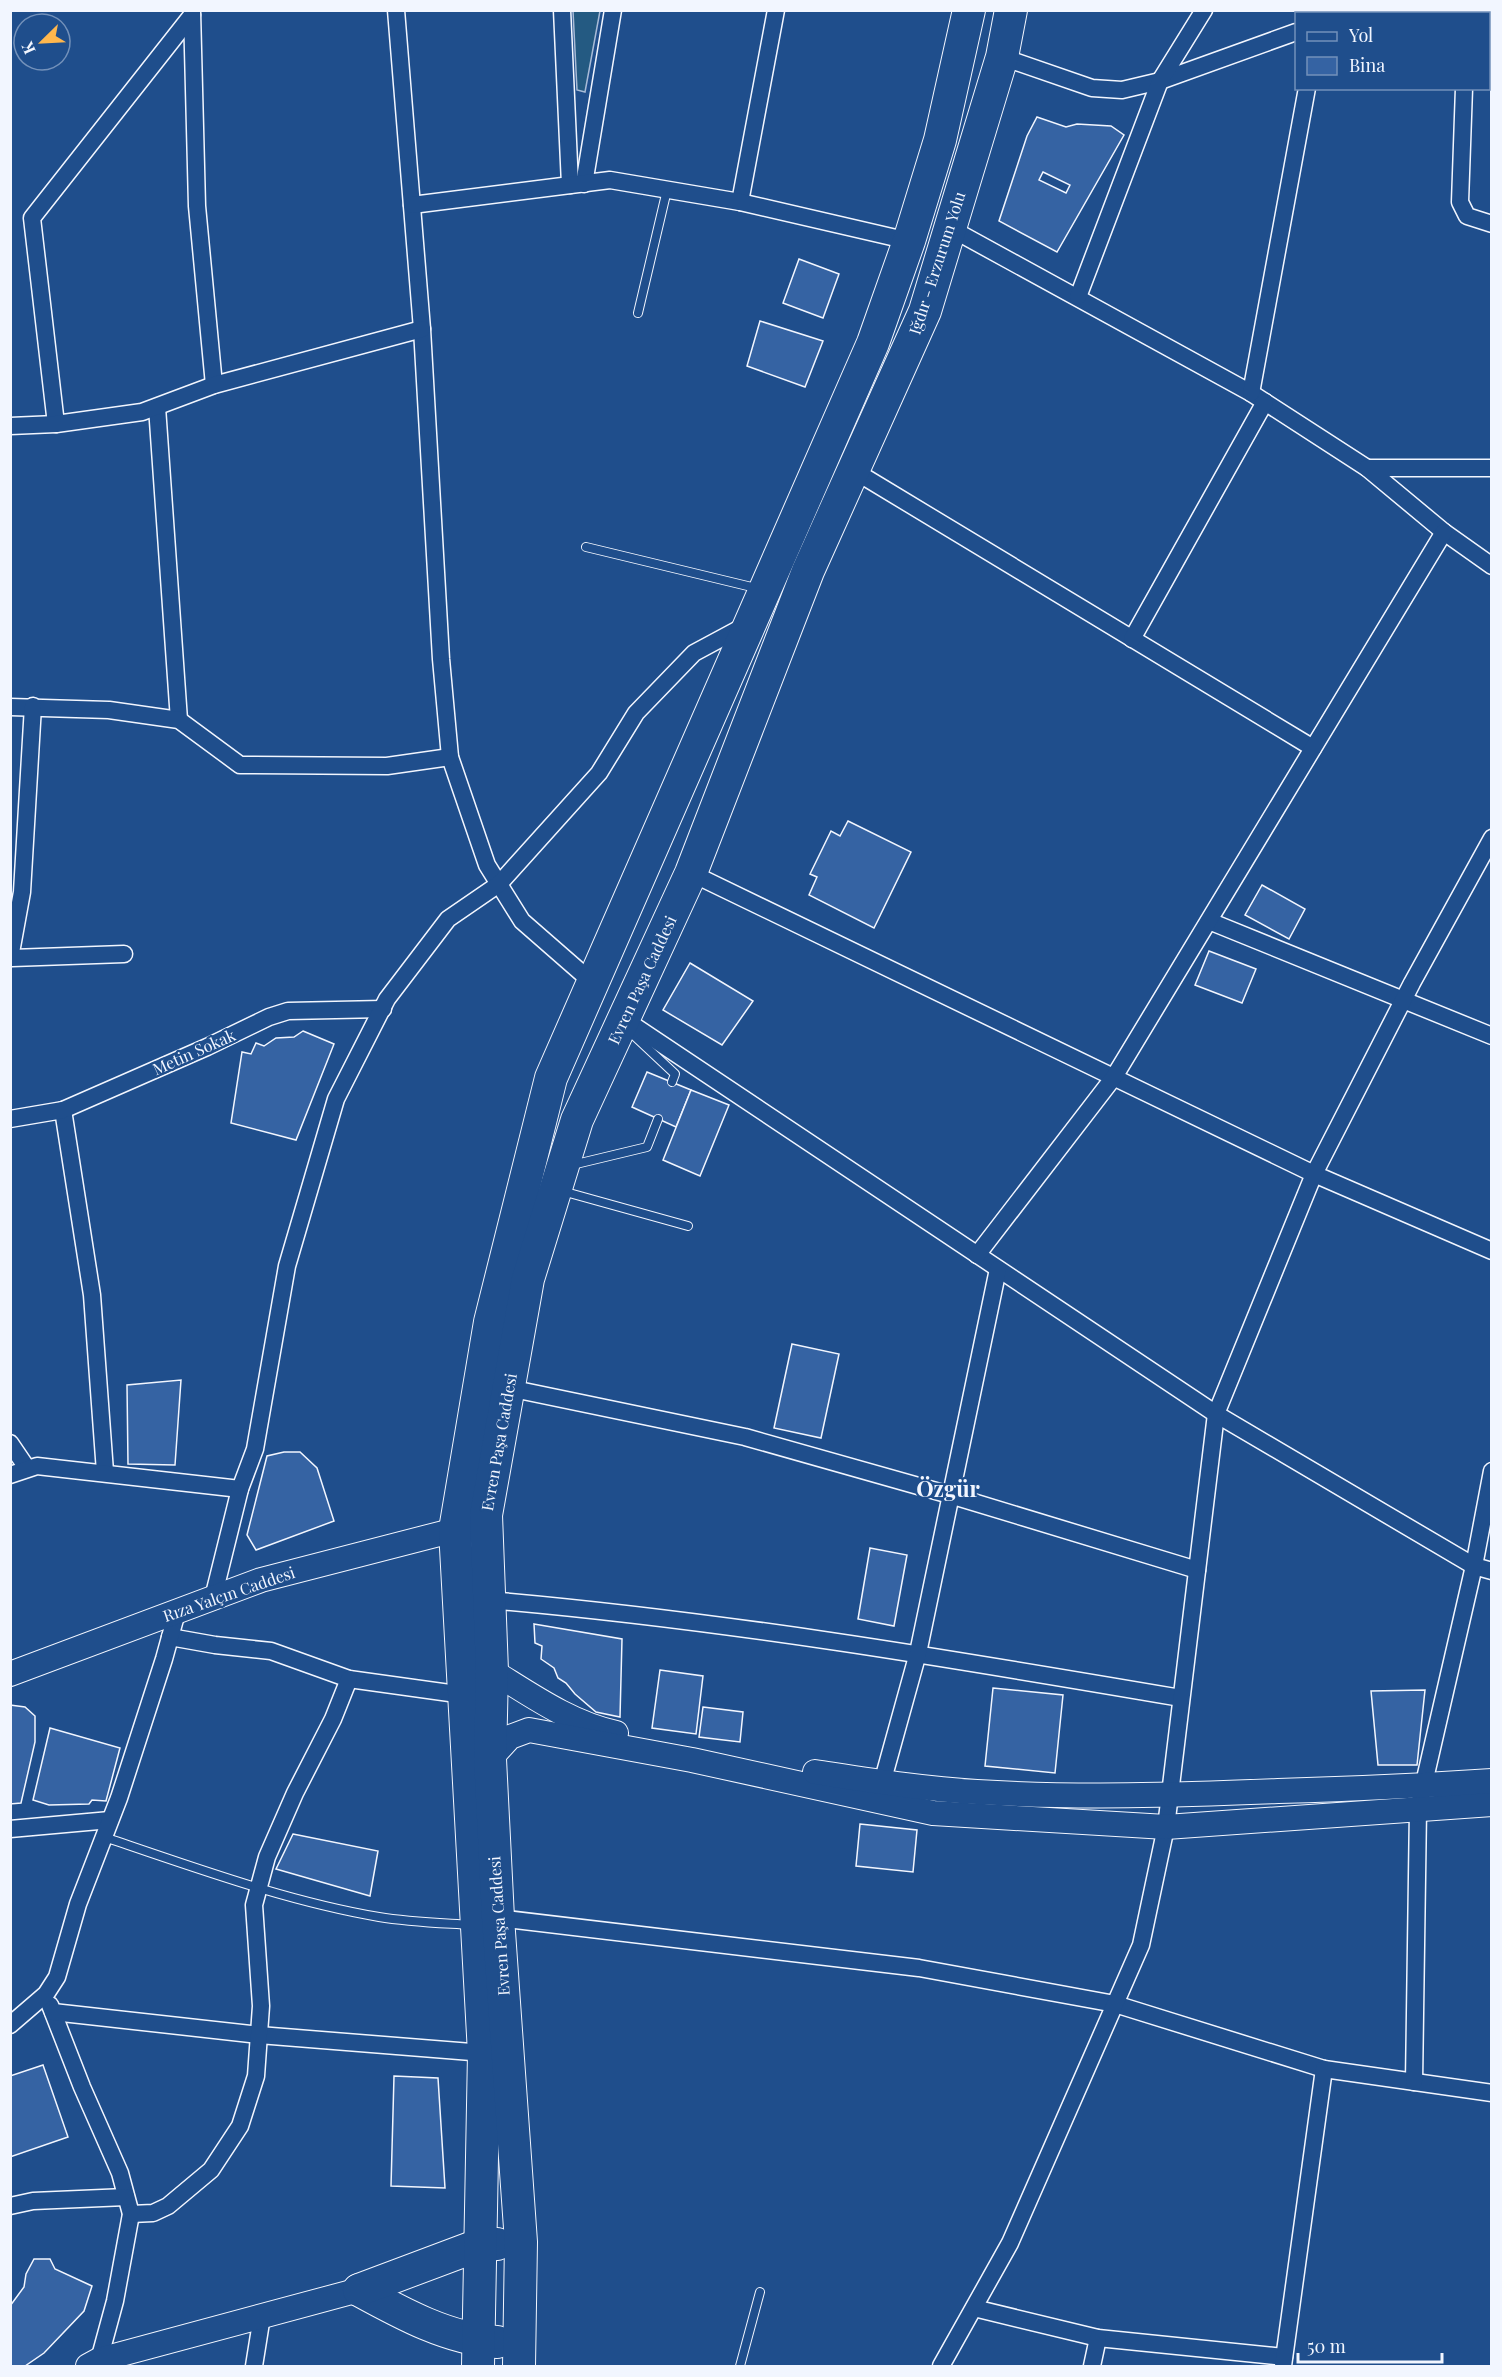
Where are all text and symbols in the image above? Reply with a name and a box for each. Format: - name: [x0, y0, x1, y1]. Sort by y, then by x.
- north arrow: [12, 12, 72, 72]
- legend: [1295, 12, 1490, 90]
- text: Yol: [1348, 23, 1373, 47]
- text: K: [16, 38, 40, 58]
- text: Bina: [1349, 53, 1385, 77]
- street label: Iğdır - Erzurum Yolu: [904, 189, 970, 337]
- street label: Evren Paşa Caddesi: [603, 912, 681, 1048]
- street label: Metin Sokak: [149, 1024, 239, 1079]
- street label: Evren Paşa Caddesi: [476, 1371, 521, 1512]
- district label: Özgür: [916, 1473, 981, 1503]
- street label: Rıza Yalçın Caddesi: [160, 1561, 298, 1626]
- street label: Evren Paşa Caddesi: [483, 1855, 514, 1996]
- scale bar: [1298, 2326, 1442, 2364]
- text: 50 m: [1307, 2334, 1346, 2358]

